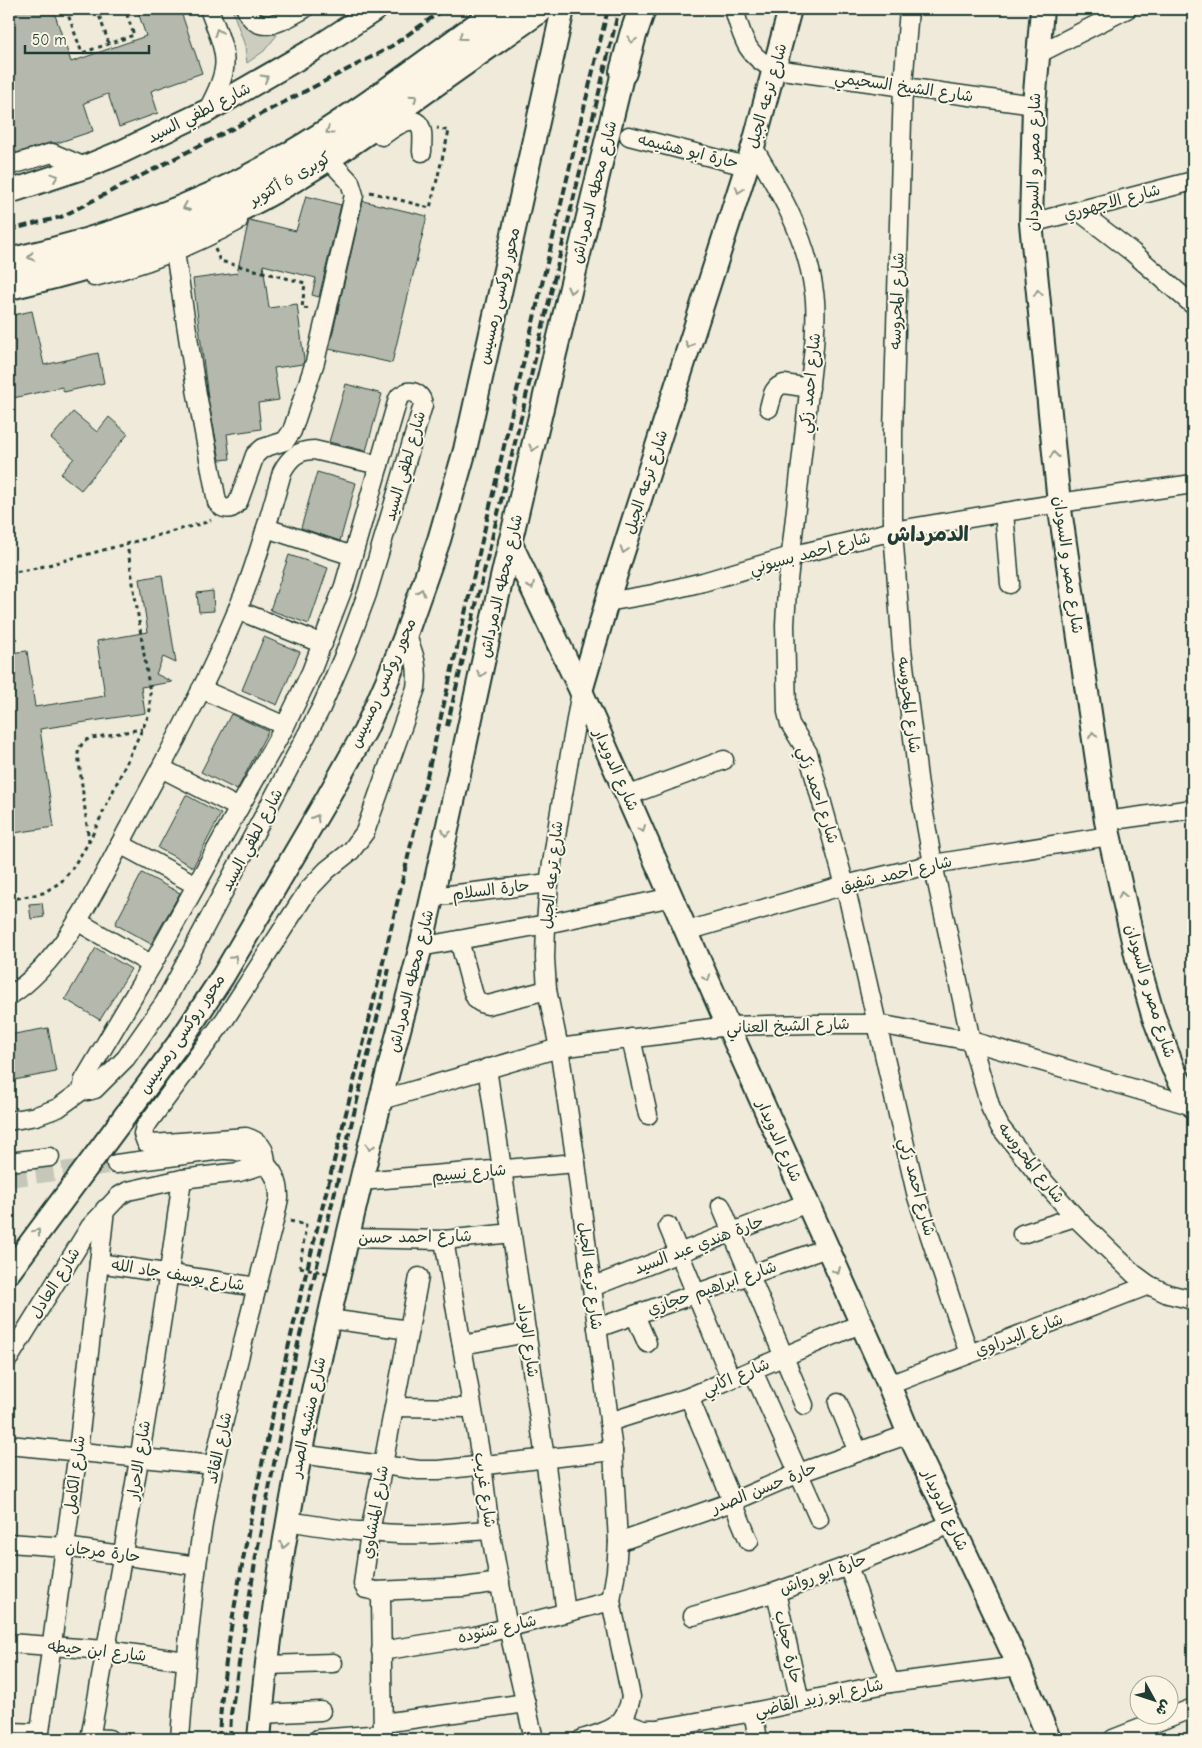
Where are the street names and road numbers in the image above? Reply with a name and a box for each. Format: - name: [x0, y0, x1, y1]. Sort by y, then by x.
- street label: شارع ترعه الجبل: [743, 41, 793, 151]
- street label: شارع الشيخ السحيمي: [833, 68, 974, 111]
- street label: شارع لطفي السيد: [144, 79, 256, 151]
- street label: شارع مصر و السودان: [1024, 92, 1046, 232]
- street label: شارع محطه الدمرداش: [568, 119, 622, 266]
- street label: حارة ابو هشيمه: [636, 130, 740, 173]
- street label: كوبرى 6 أكتوبر: [244, 148, 335, 211]
- street label: شارع الاجهوري: [1062, 180, 1163, 225]
- street label: محور روكسى رمسيس: [474, 226, 524, 366]
- street label: شارع المحروسه: [886, 252, 910, 350]
- street label: شارع احمد زكي: [796, 332, 829, 435]
- street label: شارع لطفي السيد: [381, 409, 434, 524]
- street label: شارع ترعه الجبل: [621, 428, 673, 537]
- street label: شارع مصر و السودان: [1047, 495, 1087, 635]
- street label: شارع محطه الدمرداش: [476, 513, 528, 660]
- street label: شارع احمد بسيوني: [748, 528, 874, 583]
- street label: محور روكسى رمسيس: [346, 615, 421, 751]
- street label: شارع المحروسه: [892, 656, 924, 755]
- street label: شارع الدويدار: [587, 724, 642, 815]
- street label: شارع احمد زكي: [789, 744, 842, 847]
- street label: شارع لطفي السيد: [217, 786, 291, 897]
- street label: شارع ترعه الجبل: [537, 820, 569, 930]
- street label: شارع احمد شفيق: [838, 852, 954, 898]
- street label: حارة السلام: [451, 876, 531, 907]
- street label: شارع محطه الدمرداش: [385, 908, 439, 1055]
- street label: شارع مصر و السودان: [1119, 922, 1179, 1061]
- street label: محور روكسى رمسيس: [135, 971, 229, 1098]
- street label: شارع الشيخ العناني: [726, 1015, 850, 1042]
- street label: شارع الدويدار: [750, 1095, 805, 1186]
- street label: شارع المحروسه: [992, 1119, 1068, 1208]
- street label: شارع احمد زكي: [890, 1136, 939, 1239]
- street label: شارع نسيم: [431, 1161, 507, 1188]
- street label: حارة هندي عبد السيد: [632, 1212, 767, 1280]
- street label: شارع ترعه الجبل: [572, 1221, 606, 1331]
- street label: شارع احمد حسن: [358, 1227, 472, 1249]
- street label: شارع العادل: [26, 1244, 85, 1323]
- street label: شارع يوسف جاد الله: [110, 1256, 246, 1296]
- street label: شارع ابراهيم حجازي: [645, 1257, 780, 1321]
- street label: شارع الوداد: [512, 1301, 542, 1379]
- street label: شارع البدراوي: [973, 1310, 1066, 1362]
- street label: شارع منشيه الصدر: [286, 1355, 332, 1481]
- street label: شارع اكابي: [700, 1355, 774, 1404]
- street label: شارع القائد: [203, 1410, 237, 1486]
- street label: شارع الاحرار: [124, 1419, 156, 1503]
- street label: شارع الكامل: [61, 1435, 91, 1516]
- street label: شارع غريب: [469, 1451, 499, 1529]
- street label: حارة حسن الصدر: [707, 1459, 819, 1518]
- street label: شارع المنشاوي: [358, 1464, 394, 1561]
- street label: شارع الدويدار: [916, 1465, 972, 1554]
- street label: حارة مرجان: [64, 1538, 142, 1566]
- street label: حارة ابو رواش: [777, 1550, 869, 1599]
- street label: حارة حجاب: [771, 1609, 805, 1685]
- street label: شارع شنوده: [456, 1611, 539, 1649]
- street label: شارع ابن حيطه: [47, 1637, 147, 1667]
- street label: شارع ابو زيد القاضي: [753, 1676, 886, 1725]

